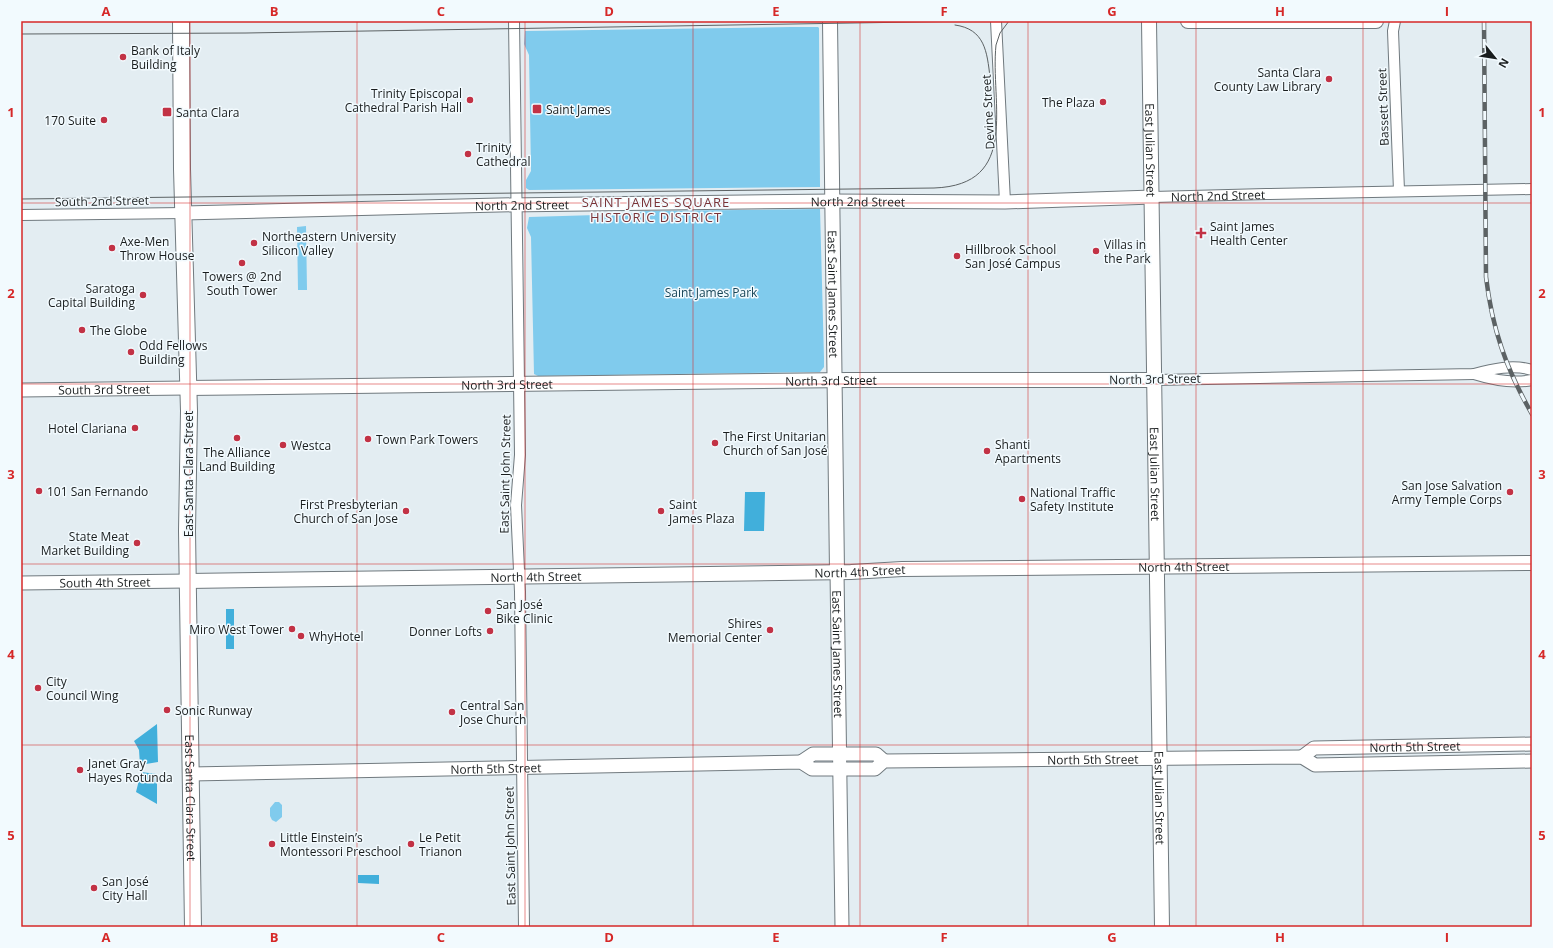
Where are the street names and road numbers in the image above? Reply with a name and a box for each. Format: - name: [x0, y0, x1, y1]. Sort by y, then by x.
- street label: Bassett Street: [1373, 68, 1393, 146]
- street label: Devine Street: [978, 74, 998, 150]
- street label: East Julian Street: [1142, 103, 1160, 197]
- street label: North 2nd Street: [1171, 186, 1265, 205]
- street label: South 2nd Street: [55, 192, 149, 210]
- street label: North 2nd Street: [811, 192, 905, 210]
- street label: North 2nd Street: [475, 196, 569, 214]
- street label: East Saint James Street: [824, 230, 843, 358]
- street label: North 3rd Street: [1109, 370, 1201, 388]
- street label: North 3rd Street: [785, 371, 877, 389]
- street label: North 3rd Street: [461, 375, 553, 393]
- street label: South 3rd Street: [58, 380, 150, 398]
- street label: East Santa Clara Street: [180, 411, 197, 537]
- street label: East Saint John Street: [495, 414, 515, 534]
- street label: East Julian Street: [1146, 427, 1165, 521]
- street label: North 4th Street: [1138, 557, 1229, 575]
- street label: North 4th Street: [814, 560, 906, 581]
- street label: North 4th Street: [490, 567, 582, 585]
- street label: South 4th Street: [59, 573, 151, 591]
- street label: East Saint James Street: [829, 590, 848, 718]
- street label: East Santa Clara Street: [182, 734, 201, 861]
- street label: North 5th Street: [1369, 737, 1461, 755]
- street label: North 5th Street: [1047, 750, 1138, 768]
- street label: East Julian Street: [1151, 751, 1169, 845]
- street label: North 5th Street: [450, 759, 542, 777]
- street label: East Saint John Street: [500, 786, 520, 906]

